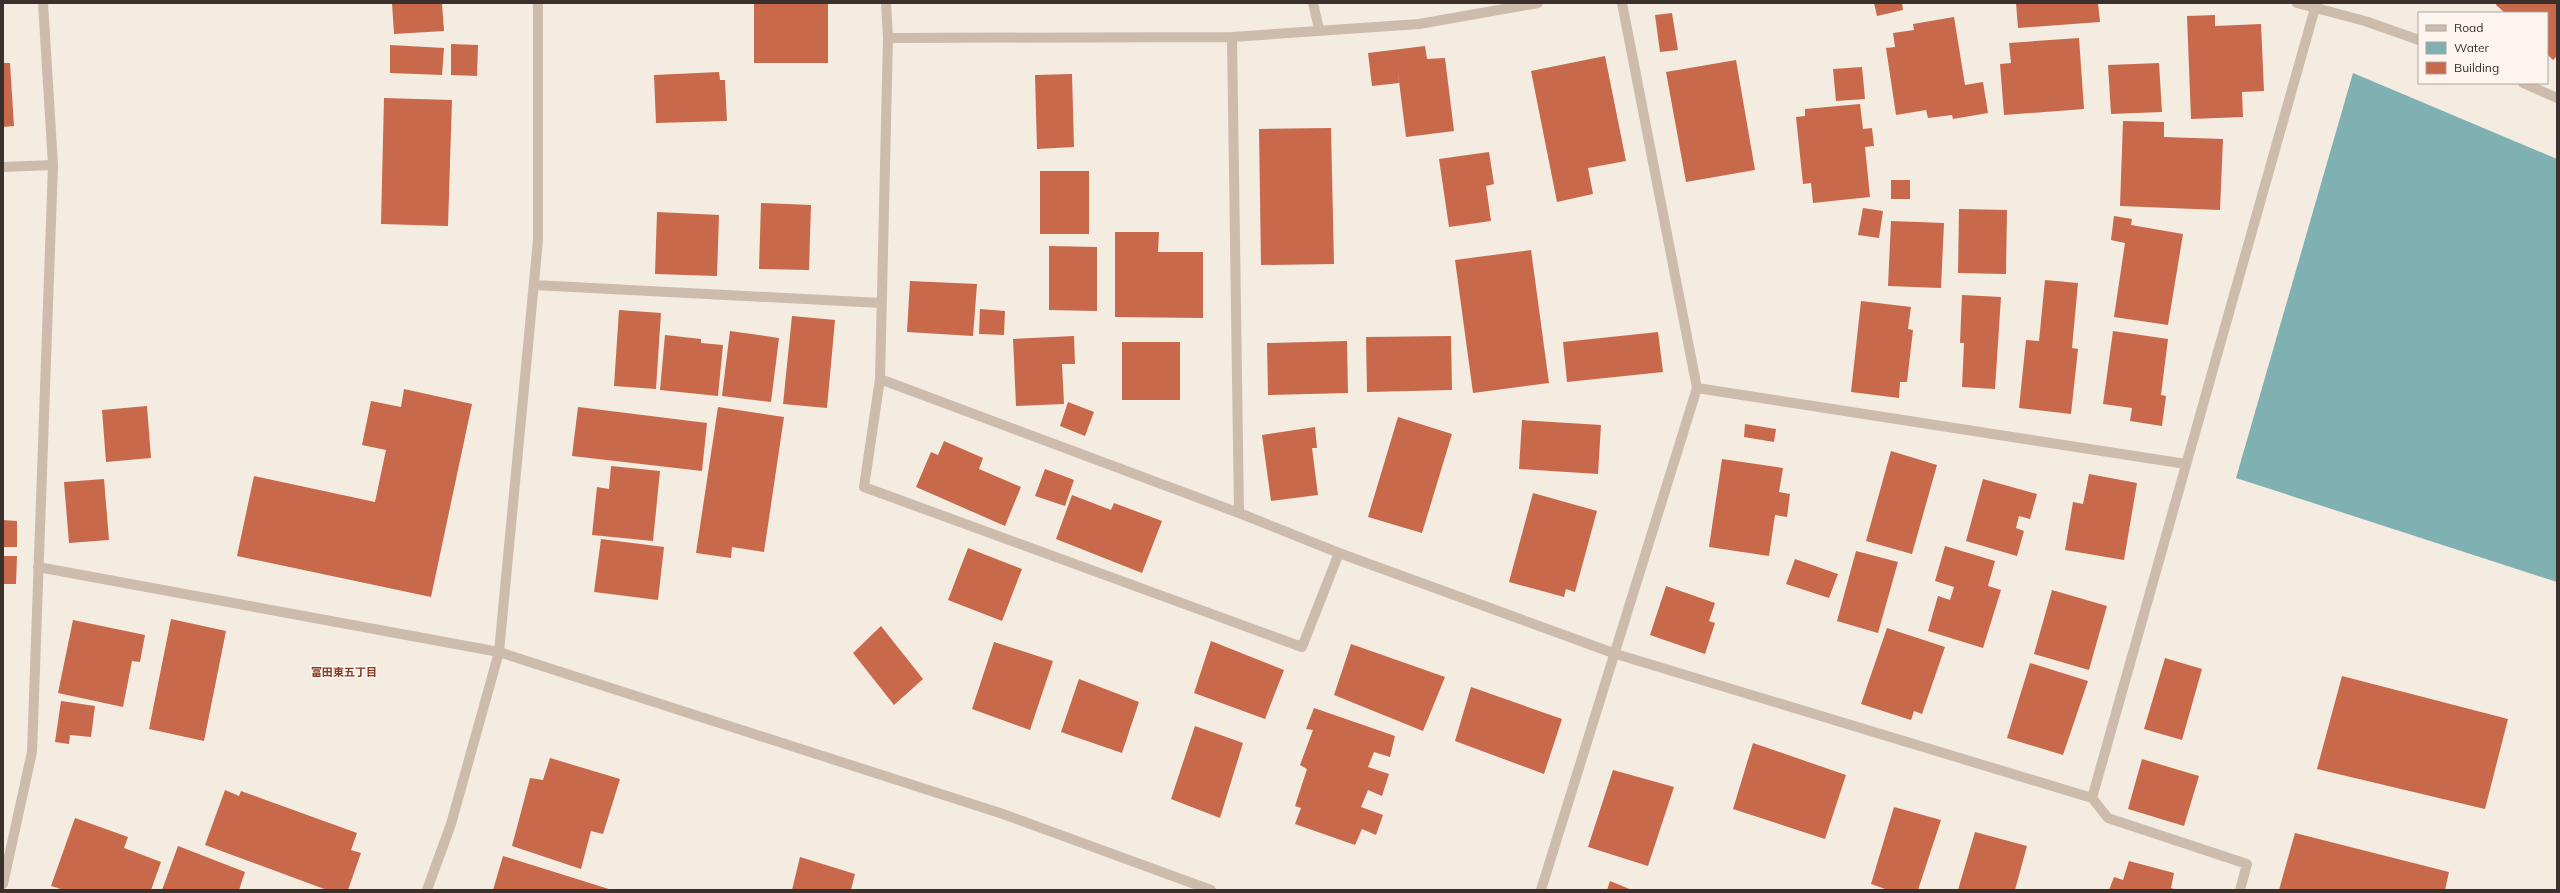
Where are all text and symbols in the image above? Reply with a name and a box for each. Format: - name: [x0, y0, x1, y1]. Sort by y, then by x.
- legend: [2418, 12, 2548, 84]
- text: Road: [2454, 20, 2483, 35]
- text: Water: [2454, 40, 2490, 55]
- text: Building: [2454, 60, 2499, 75]
- district label: 富田東五丁目: [311, 665, 377, 679]

